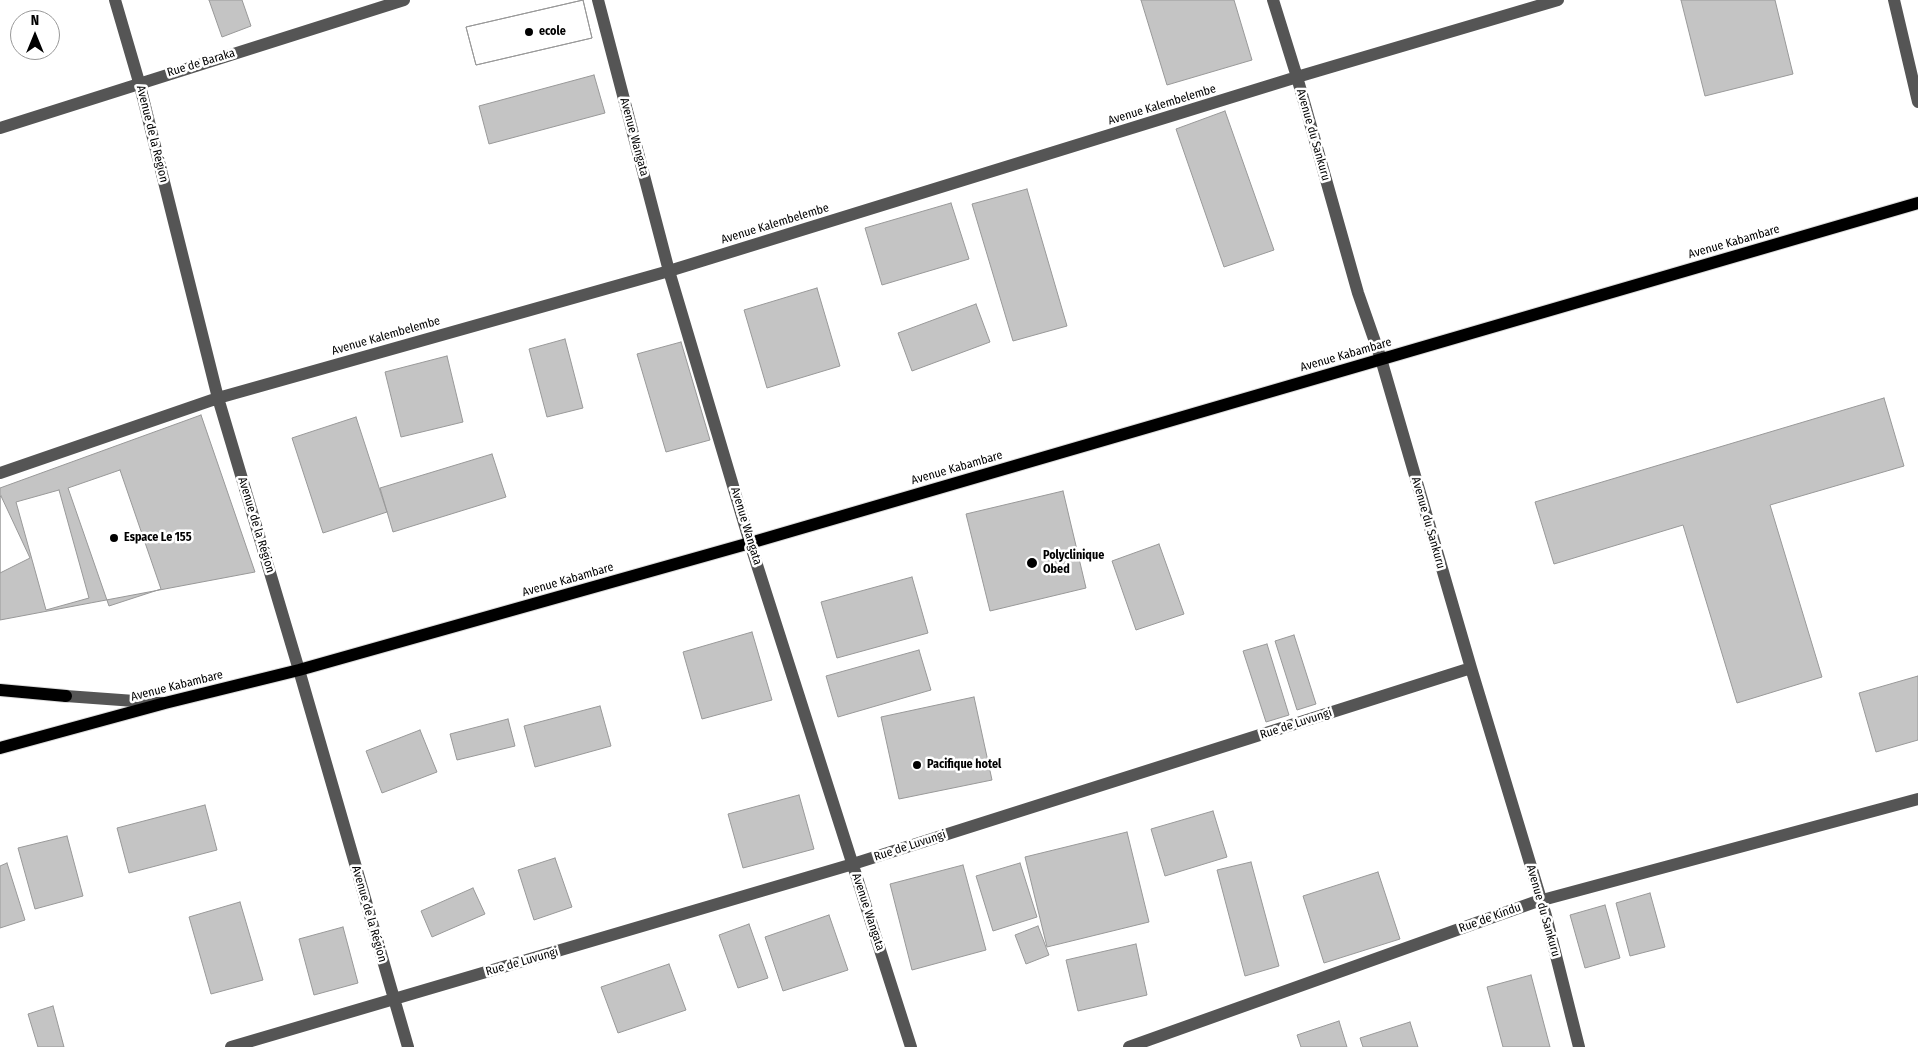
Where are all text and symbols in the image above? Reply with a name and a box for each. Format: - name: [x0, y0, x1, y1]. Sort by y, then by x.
- north arrow: [10, 10, 60, 60]
- text: N: [31, 12, 39, 29]
- place label: ecole: [539, 25, 566, 39]
- marker: ecole: [523, 26, 535, 38]
- street label: Rue de Baraka: [165, 46, 237, 80]
- street label: Avenue Kalembelembe: [1106, 82, 1218, 128]
- street label: Avenue de la Région: [133, 84, 171, 184]
- street label: Avenue du Sankuru: [1293, 87, 1333, 183]
- street label: Avenue Wangata: [617, 96, 651, 178]
- street label: Avenue Kalembelembe: [719, 201, 831, 247]
- street label: Avenue Kabambare: [1687, 222, 1781, 262]
- street label: Avenue Kalembelembe: [330, 314, 442, 358]
- street label: Avenue Kabambare: [1299, 335, 1393, 375]
- street label: Avenue Kabambare: [910, 448, 1004, 488]
- street label: Avenue de la Région: [235, 475, 277, 575]
- street label: Avenue du Sankuru: [1408, 475, 1448, 571]
- street label: Avenue Wangata: [727, 485, 765, 567]
- place label: Espace Le 155: [124, 531, 192, 545]
- marker: Espace Le 155: [108, 532, 120, 544]
- place label: Polyclinique Obed: [1043, 549, 1104, 577]
- marker: Polyclinique Obed: [1025, 556, 1039, 570]
- street label: Avenue Kabambare: [521, 560, 615, 600]
- street label: Avenue Kabambare: [129, 668, 225, 704]
- street label: Rue de Luvungi: [1258, 706, 1334, 742]
- place label: Pacifique hotel: [927, 758, 1001, 772]
- marker: Pacifique hotel: [911, 759, 923, 771]
- street label: Rue de Luvungi: [872, 828, 948, 864]
- street label: Avenue du Sankuru: [1523, 863, 1563, 959]
- street label: Avenue de la Région: [348, 864, 390, 964]
- street label: Avenue Wangata: [849, 871, 887, 953]
- street label: Rue de Kindu: [1457, 900, 1523, 936]
- street label: Rue de Luvungi: [484, 945, 560, 979]

